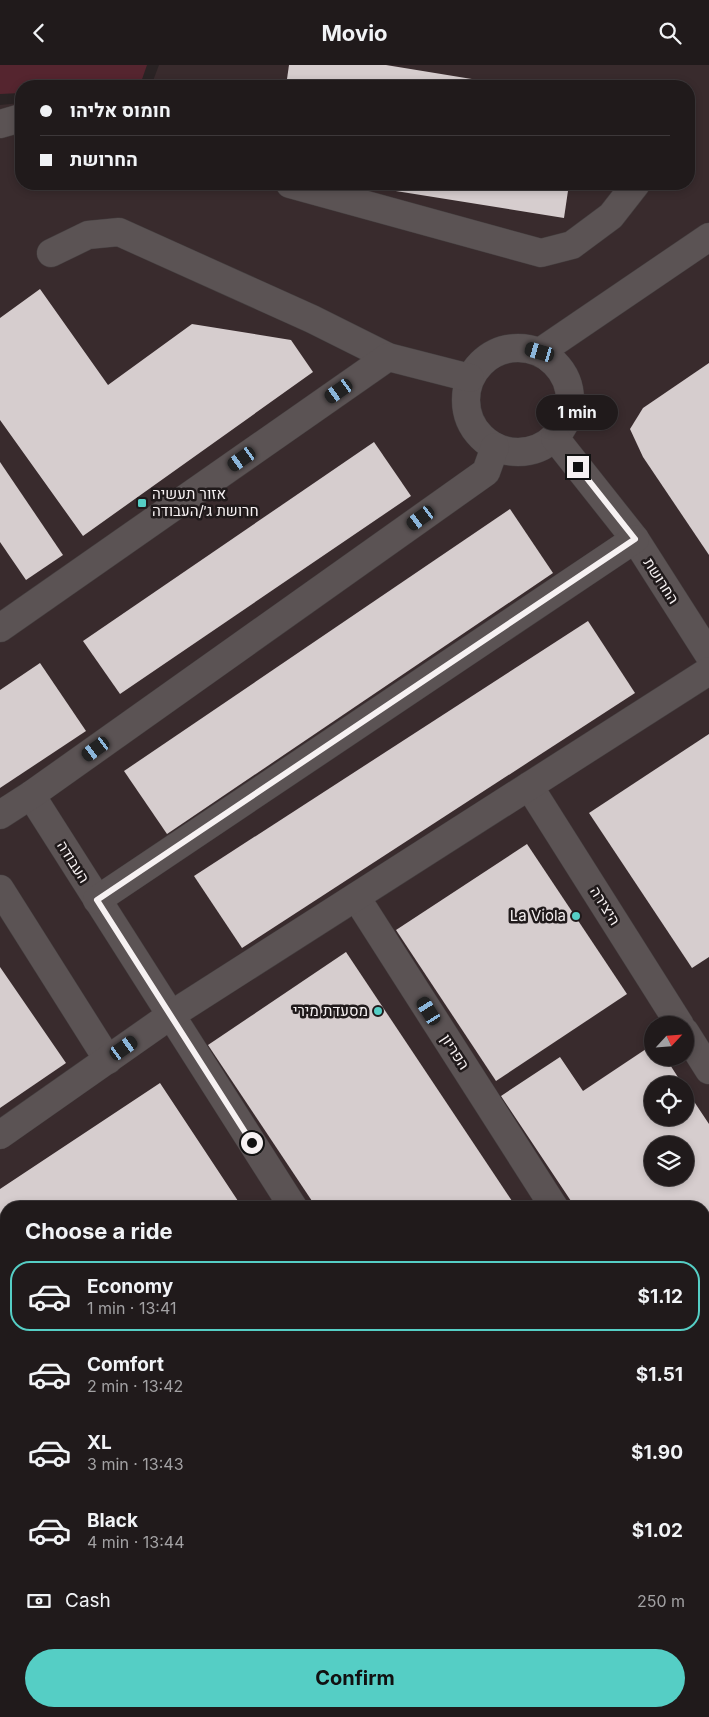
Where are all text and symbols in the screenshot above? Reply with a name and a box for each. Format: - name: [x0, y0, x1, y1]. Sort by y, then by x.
- icon: back: [25, 19, 53, 47]
- icon: search: [656, 19, 684, 47]
- text: Movio: [321, 20, 388, 46]
- text: חומוס אליהו: [70, 99, 171, 122]
- text: החרושת: [70, 148, 138, 171]
- car: [523, 341, 556, 363]
- car: [322, 376, 355, 406]
- callout: 1 min: [537, 395, 619, 429]
- text: 1 min: [557, 402, 597, 422]
- car: [225, 444, 258, 474]
- route end: [567, 456, 589, 478]
- place label: אזור תעשיה חרושת ג׳/העבודה: [152, 484, 259, 520]
- marker: אזור תעשיה חרושת ג׳/העבודה: [136, 497, 148, 509]
- car: [404, 503, 437, 533]
- street label: החרושת: [640, 554, 683, 607]
- car: [79, 734, 112, 764]
- street label: העבודה: [53, 837, 94, 886]
- street label: היצירה: [586, 883, 625, 929]
- place label: La Viola: [510, 906, 566, 925]
- marker: La Viola: [570, 910, 582, 922]
- car: [414, 994, 443, 1028]
- place label: מסעדת מירי: [293, 1001, 368, 1020]
- marker: מסעדת מירי: [372, 1005, 384, 1017]
- north arrow: [644, 1016, 694, 1066]
- map controls: [644, 1016, 694, 1186]
- street label: הפריון: [437, 1030, 474, 1073]
- car: [107, 1033, 140, 1063]
- button: locate: [644, 1076, 694, 1126]
- route start: [241, 1132, 263, 1154]
- button: layers: [644, 1136, 694, 1186]
- text: Choose a ride: [25, 1218, 173, 1244]
- icon: car: [27, 1274, 72, 1319]
- text: Economy: [87, 1275, 173, 1298]
- text: $1.12: [638, 1285, 683, 1308]
- text: 1 min · 13:41: [87, 1298, 177, 1318]
- icon: car: [27, 1352, 72, 1397]
- text: Comfort: [87, 1353, 164, 1376]
- text: $1.51: [636, 1363, 683, 1386]
- text: 2 min · 13:42: [87, 1376, 183, 1396]
- icon: car: [27, 1430, 72, 1475]
- text: XL: [87, 1431, 112, 1454]
- text: $1.90: [631, 1441, 683, 1464]
- text: 3 min · 13:43: [87, 1454, 184, 1474]
- icon: car: [27, 1508, 72, 1553]
- text: Black: [87, 1509, 138, 1532]
- text: $1.02: [632, 1519, 683, 1542]
- text: 4 min · 13:44: [87, 1532, 184, 1552]
- icon: cash: [25, 1587, 53, 1615]
- text: Cash: [65, 1589, 111, 1612]
- text: 250 m: [637, 1591, 685, 1611]
- button: Confirm: [25, 1649, 685, 1707]

